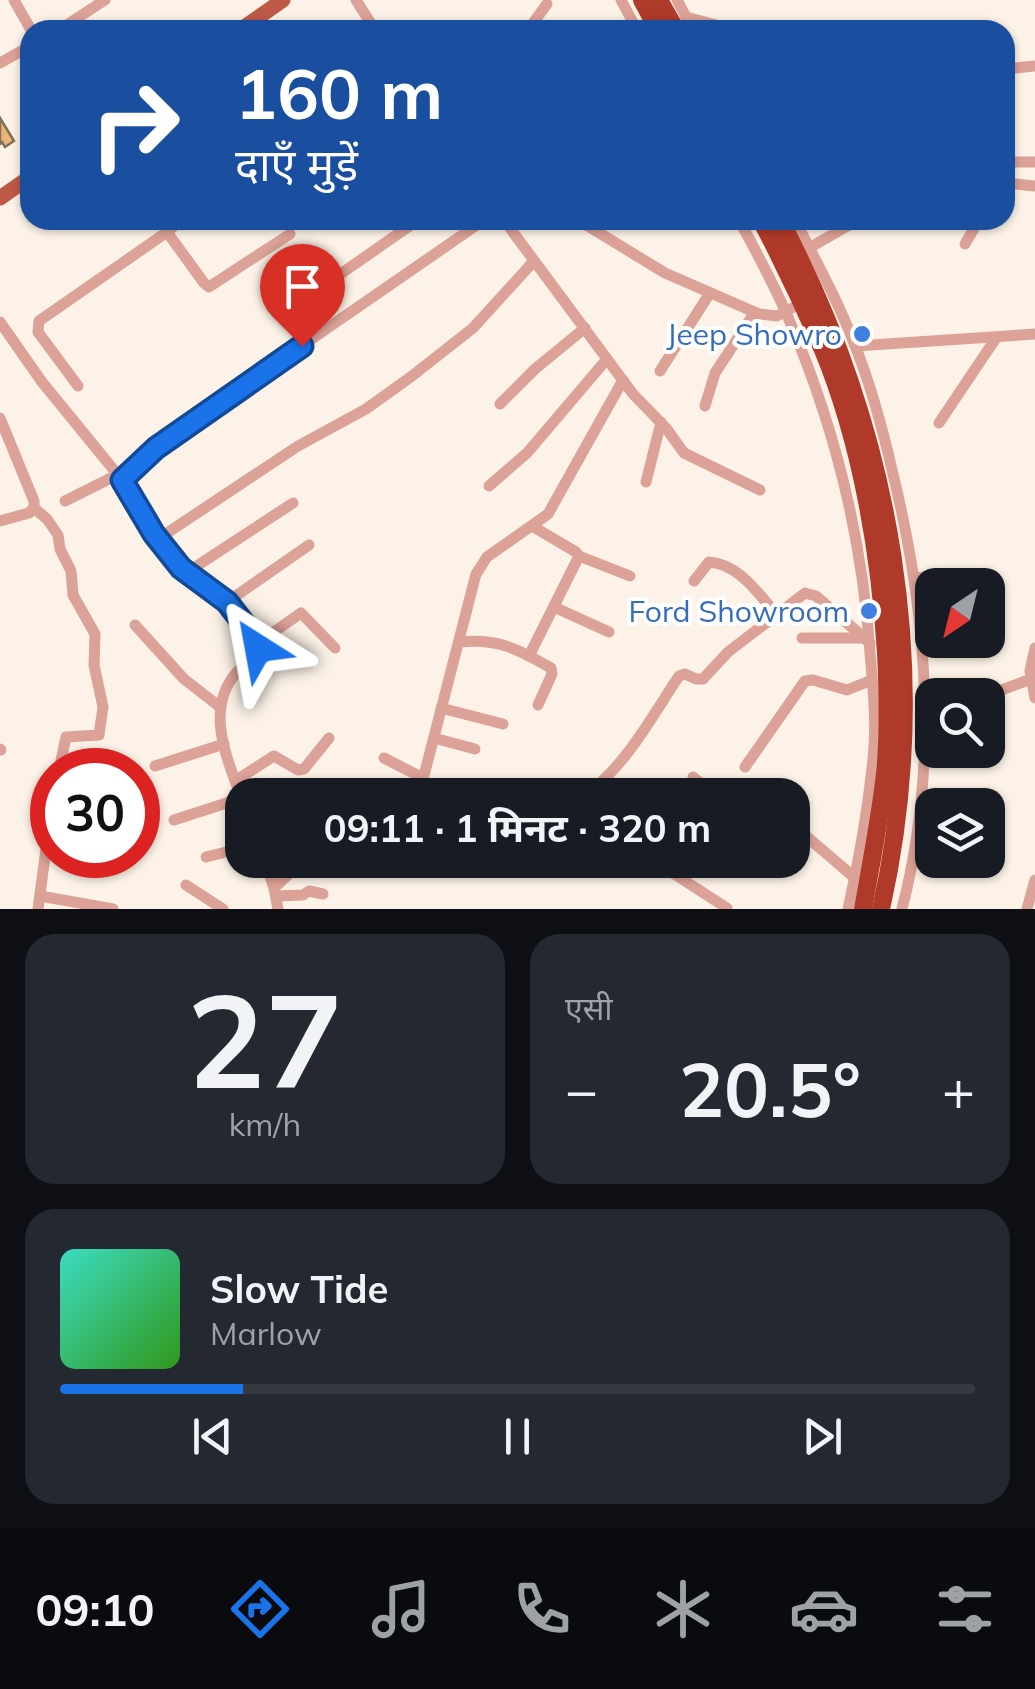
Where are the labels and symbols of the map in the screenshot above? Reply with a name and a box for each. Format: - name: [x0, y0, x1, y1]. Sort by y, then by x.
- pin: [260, 244, 345, 347]
- place label: Jeep Showro: [667, 315, 842, 353]
- marker: Jeep Showro: [851, 323, 873, 345]
- north arrow: [915, 568, 1005, 658]
- place label: Ford Showroom: [629, 592, 849, 630]
- position arrow: [206, 596, 310, 700]
- marker: Ford Showroom: [858, 600, 880, 622]
- speed limit sign: 30: [30, 748, 160, 878]

